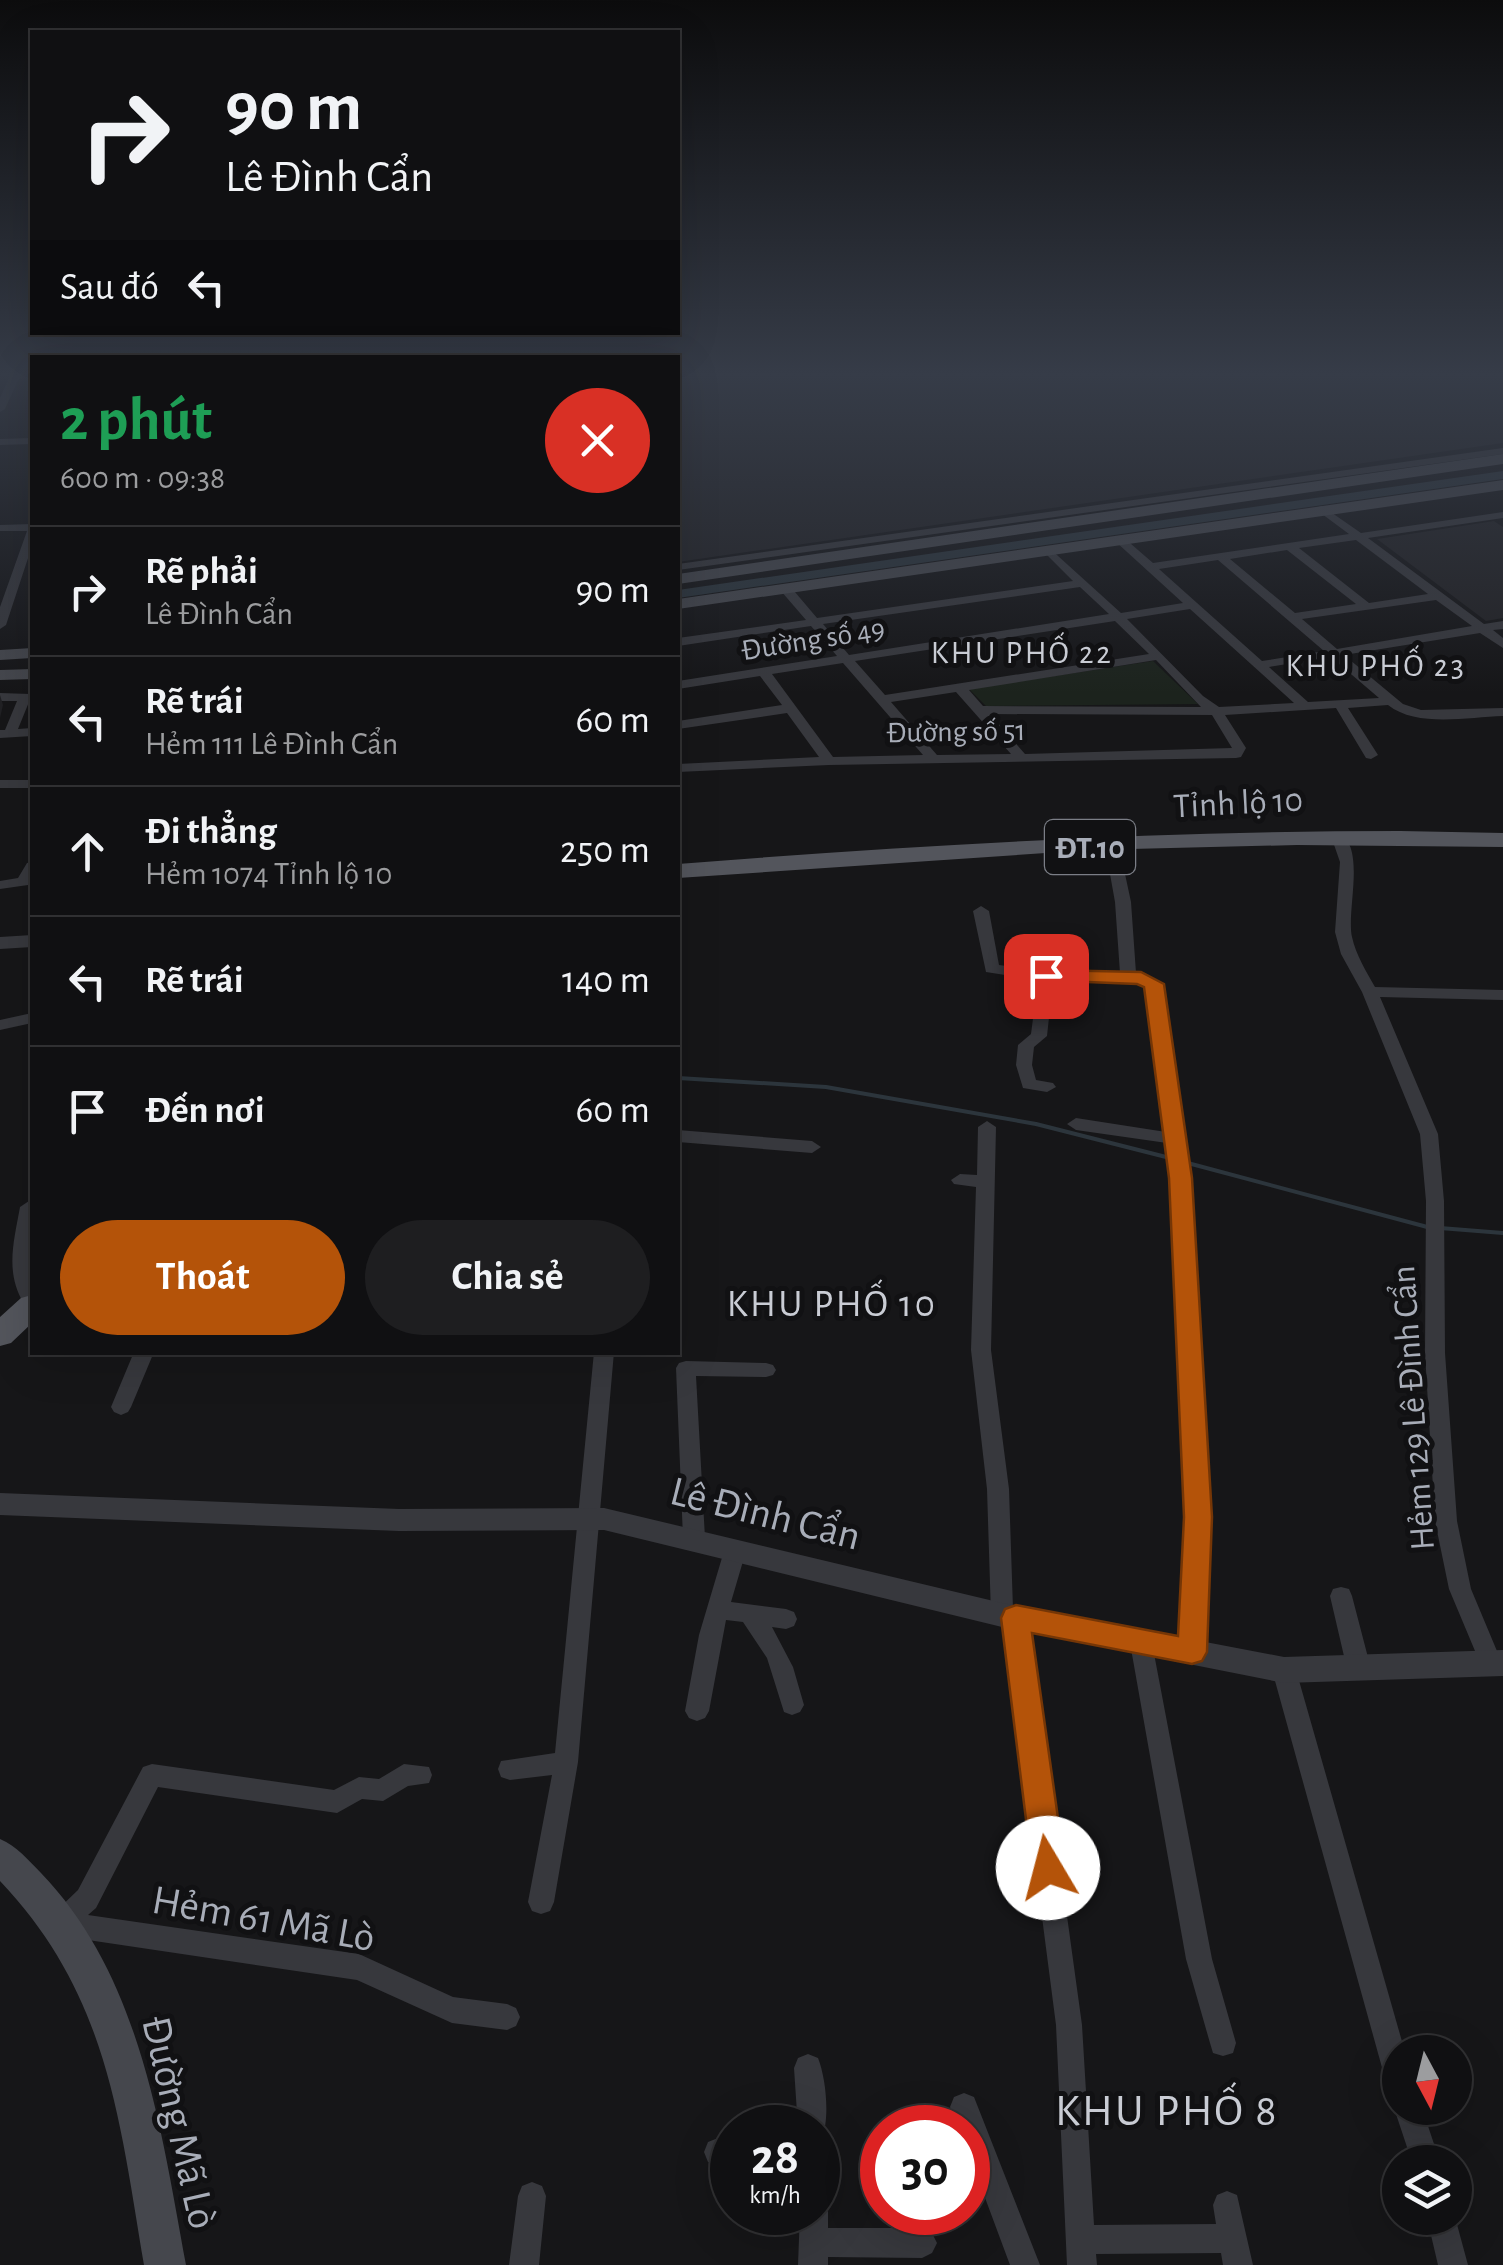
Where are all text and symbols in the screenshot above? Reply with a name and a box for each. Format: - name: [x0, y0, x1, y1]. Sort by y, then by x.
- icon: right: [60, 70, 190, 200]
- text: 90 m: [225, 73, 362, 143]
- text: Lê Đình Cẩn: [225, 155, 433, 200]
- icon: left: [179, 260, 234, 315]
- text: Sau đó: [60, 269, 159, 307]
- button: close: [545, 388, 650, 493]
- text: 2 phút: [60, 391, 212, 451]
- text: 600 m · 09:38: [60, 462, 225, 494]
- text: Rẽ phải: [145, 553, 258, 591]
- icon: right: [60, 564, 115, 619]
- text: 90 m: [575, 572, 650, 610]
- text: Lê Đình Cẩn: [145, 598, 293, 630]
- street label: Đường số 49: [739, 614, 887, 666]
- district label: KHU PHỐ 22: [931, 632, 1113, 669]
- district label: KHU PHỐ 23: [1285, 645, 1467, 682]
- text: Rẽ trái: [145, 683, 244, 721]
- icon: left: [60, 694, 115, 749]
- text: 60 m: [575, 702, 650, 740]
- street label: Đường số 51: [886, 716, 1026, 748]
- text: Hẻm 111 Lê Đình Cẩn: [145, 728, 398, 760]
- street label: Tỉnh lộ 10: [1172, 783, 1304, 824]
- text: Đi thẳng: [145, 813, 277, 851]
- road number: ĐT.10: [1045, 820, 1135, 874]
- icon: ahead: [60, 824, 115, 879]
- text: 250 m: [560, 832, 650, 870]
- text: Hẻm 1074 Tỉnh lộ 10: [145, 858, 392, 890]
- pin: [1004, 934, 1089, 1019]
- icon: arrive: [1019, 949, 1074, 1004]
- icon: left: [60, 954, 115, 1009]
- text: Rẽ trái: [145, 962, 244, 1000]
- text: 140 m: [562, 962, 650, 1000]
- icon: arrive: [60, 1084, 115, 1139]
- text: Đến nơi: [145, 1092, 265, 1130]
- text: 60 m: [575, 1092, 650, 1130]
- button: Thoát: [60, 1220, 345, 1335]
- button: Chia sẻ: [365, 1220, 650, 1335]
- street label: Hẻm 129 Lê Đình Cẩn: [1384, 1264, 1441, 1552]
- district label: KHU PHỐ 10: [727, 1279, 937, 1324]
- street label: Lê Đình Cẩn: [666, 1468, 865, 1558]
- position arrow: [996, 1816, 1100, 1920]
- street label: Hẻm 61 Mã Lò: [149, 1879, 378, 1959]
- street label: Đường Mã Lò: [134, 2012, 224, 2233]
- north arrow: [1382, 2035, 1472, 2125]
- map controls: [1382, 2035, 1472, 2235]
- district label: KHU PHỐ 8: [1055, 2082, 1279, 2134]
- speed limit sign: 30: [860, 2105, 990, 2235]
- text: 28: [751, 2133, 799, 2183]
- button: layers: [1382, 2145, 1472, 2235]
- text: km/h: [749, 2183, 801, 2208]

